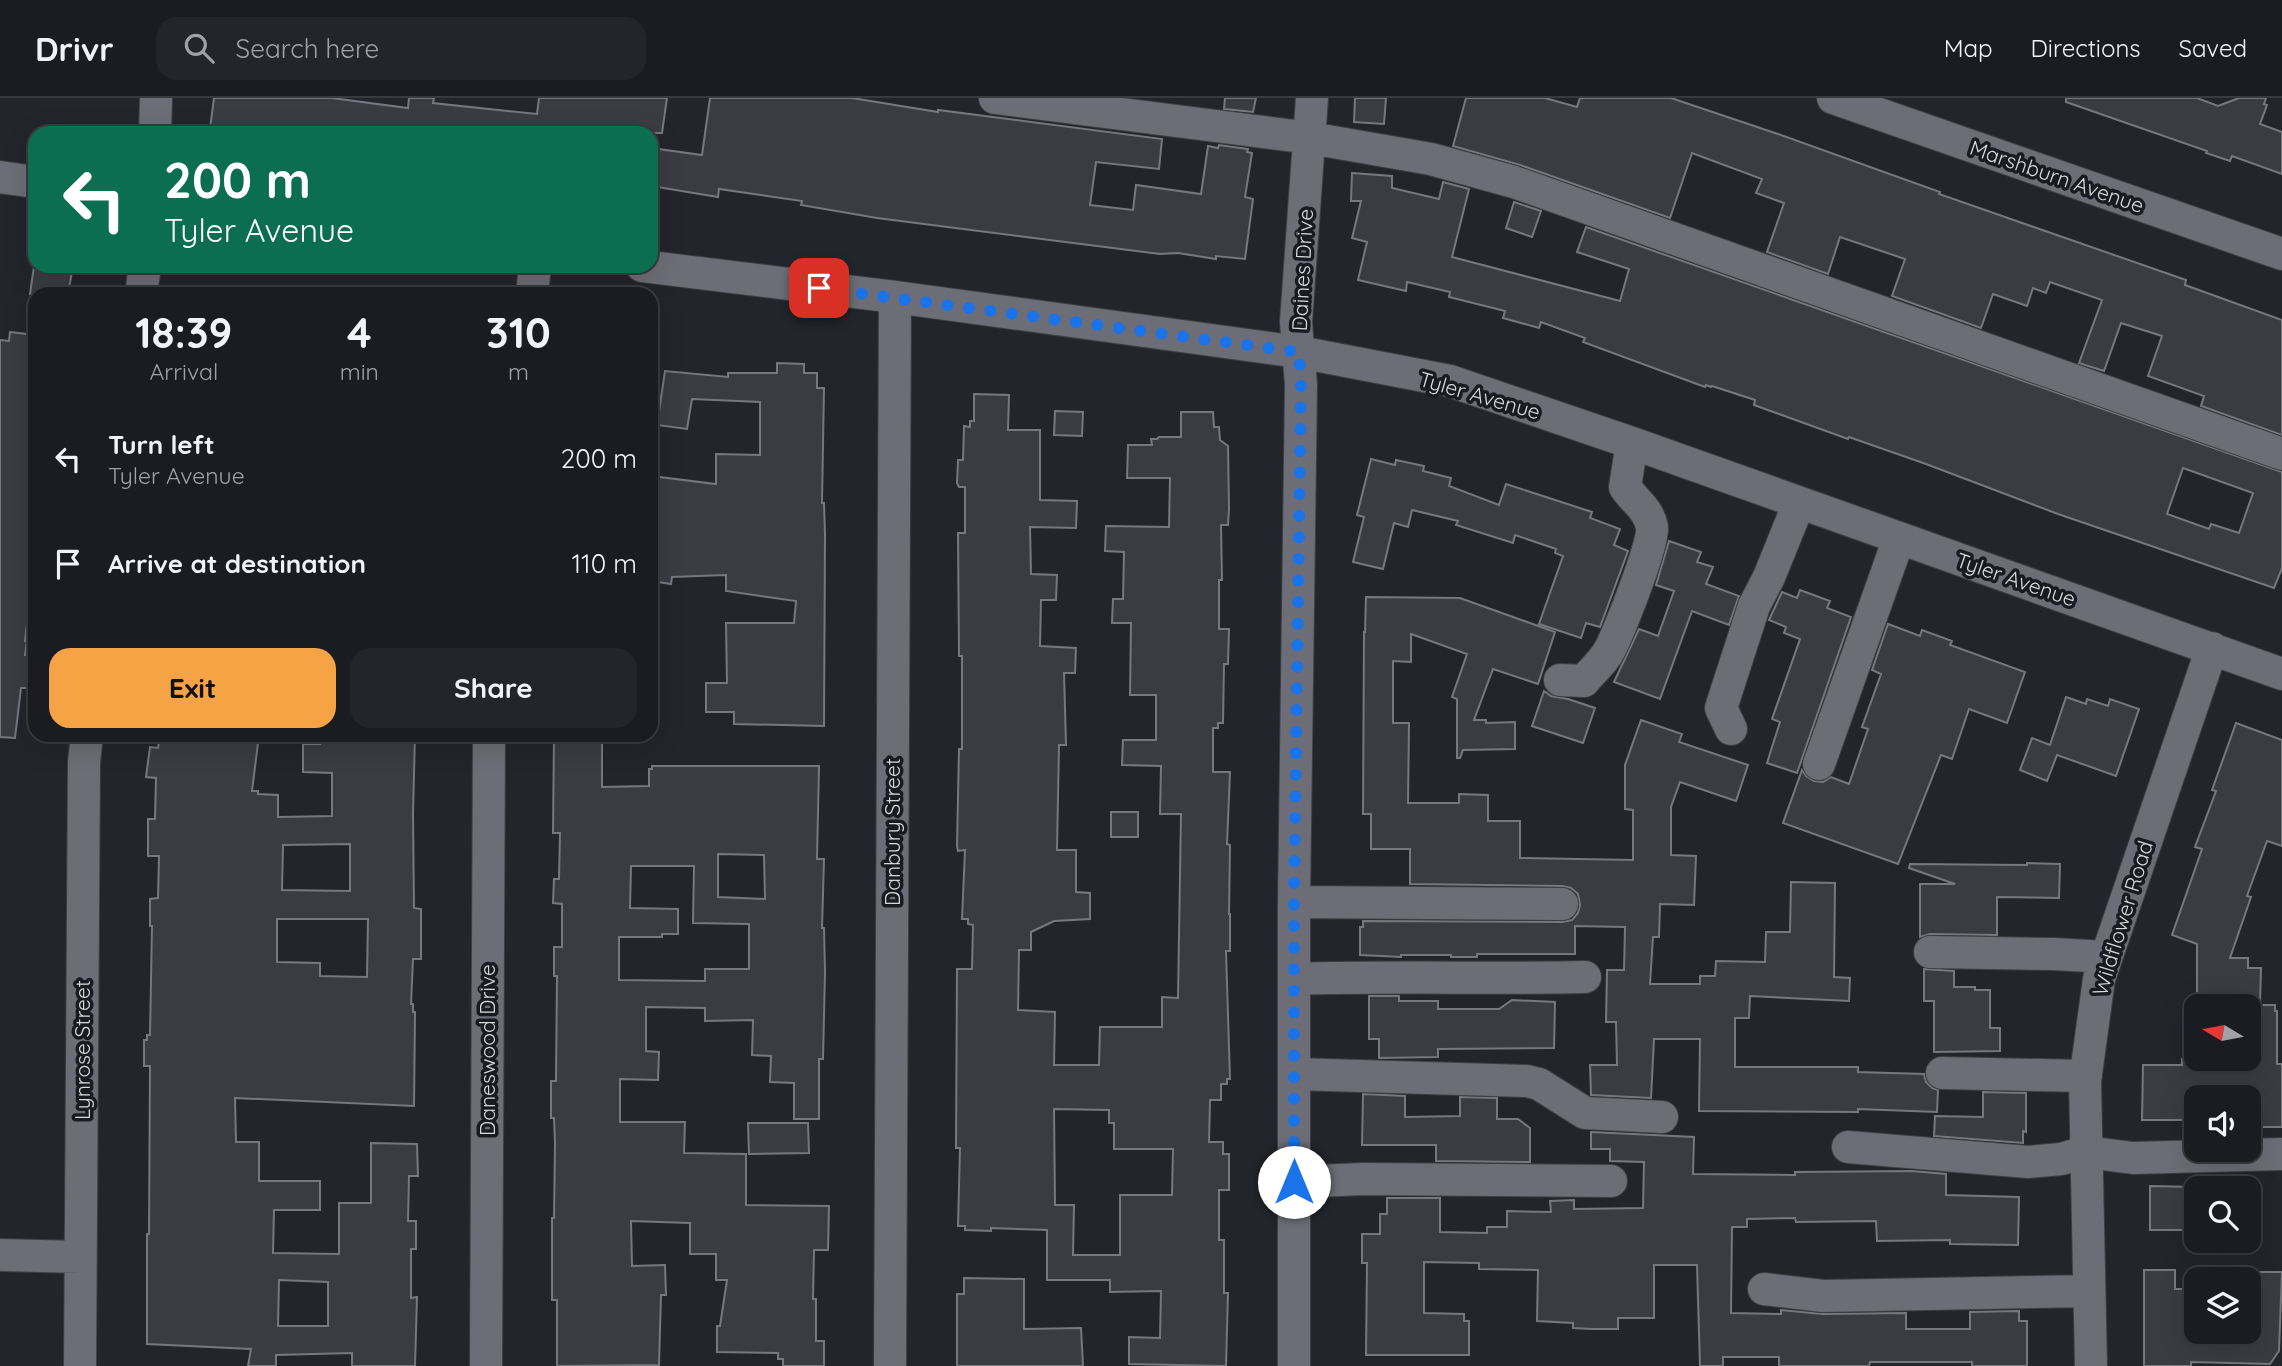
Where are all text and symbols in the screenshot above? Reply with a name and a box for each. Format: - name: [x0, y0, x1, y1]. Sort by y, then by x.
- search box: [156, 17, 646, 80]
- text: Drivr: [35, 28, 114, 69]
- icon: search: [180, 29, 218, 67]
- text: Search here: [236, 32, 379, 65]
- text: Map: [1944, 33, 1993, 63]
- text: Directions: [2031, 33, 2141, 63]
- text: Saved: [2179, 33, 2247, 63]
- street label: Marshburn Avenue: [1967, 134, 2147, 218]
- text: 200 m: [164, 149, 311, 210]
- icon: left: [49, 154, 140, 245]
- street label: Daines Drive: [1286, 208, 1318, 332]
- text: Tyler Avenue: [164, 210, 354, 250]
- pin: [789, 258, 849, 318]
- icon: arrive: [800, 269, 838, 307]
- text: 18:39: [135, 306, 232, 359]
- text: 4: [347, 306, 372, 359]
- text: 310: [486, 306, 551, 359]
- text: Arrival: [149, 357, 218, 386]
- text: min: [340, 357, 379, 386]
- text: m: [508, 357, 529, 386]
- street label: Tyler Avenue: [1416, 365, 1544, 425]
- text: Turn left: [108, 428, 215, 461]
- icon: left: [49, 440, 87, 478]
- text: 200 m: [561, 442, 637, 475]
- text: Tyler Avenue: [108, 461, 245, 490]
- icon: arrive: [49, 545, 87, 583]
- street label: Tyler Avenue: [1953, 546, 2079, 612]
- text: Arrive at destination: [108, 547, 366, 580]
- text: 110 m: [571, 547, 637, 580]
- button: Exit: [49, 648, 336, 728]
- button: Share: [350, 648, 637, 728]
- street label: Danbury Street: [879, 758, 905, 906]
- street label: Wildflower Road: [2086, 837, 2158, 999]
- street label: Daneswood Drive: [474, 964, 500, 1136]
- street label: Lynrose Street: [69, 980, 95, 1120]
- north arrow: [2184, 994, 2261, 1071]
- map controls: [2184, 994, 2261, 1344]
- button: sound: [2184, 1085, 2261, 1162]
- position arrow: [1257, 1145, 1331, 1219]
- button: search: [2184, 1176, 2261, 1253]
- button: layers: [2184, 1267, 2261, 1344]

